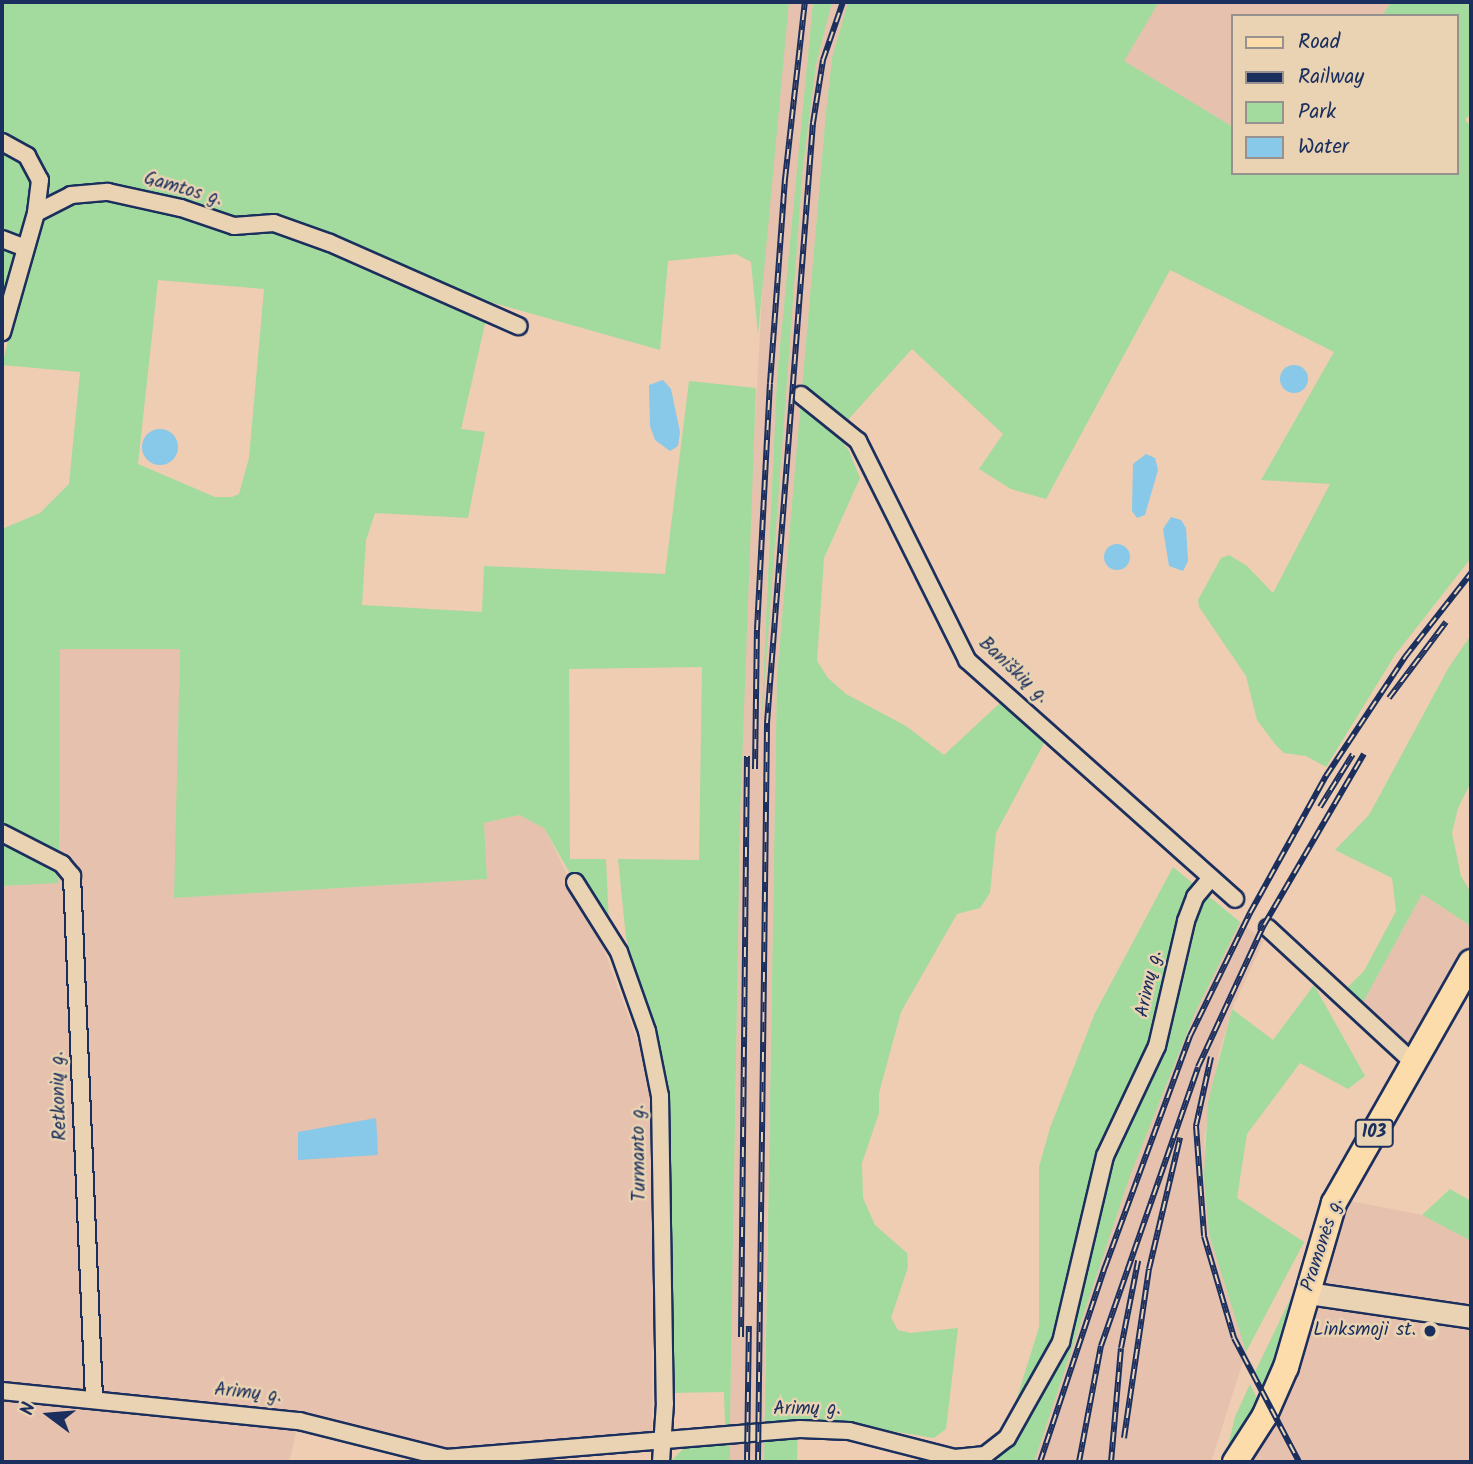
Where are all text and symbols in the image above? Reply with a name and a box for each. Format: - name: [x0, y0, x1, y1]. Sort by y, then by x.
- legend: [1232, 14, 1459, 175]
- text: Road: [1298, 26, 1340, 59]
- text: Railway: [1298, 61, 1364, 94]
- text: Park: [1298, 96, 1336, 129]
- text: Water: [1298, 131, 1349, 164]
- street label: Gamtos g.: [141, 168, 225, 212]
- street label: Baniškių g.: [973, 633, 1053, 709]
- street label: Arimų g.: [1132, 949, 1168, 1019]
- street label: Retkonių g.: [47, 1051, 73, 1141]
- street label: Turmanto g.: [628, 1104, 652, 1202]
- road number: 103: [1353, 1118, 1395, 1148]
- street label: Pramonės g.: [1297, 1195, 1349, 1295]
- place label: Linksmoji st.: [1313, 1320, 1416, 1342]
- marker: Linksmoji st.: [1422, 1323, 1438, 1339]
- street label: Arimų g.: [213, 1379, 283, 1409]
- north arrow: [14, 1380, 84, 1450]
- text: N: [13, 1399, 45, 1419]
- street label: Arimų g.: [773, 1399, 841, 1421]

